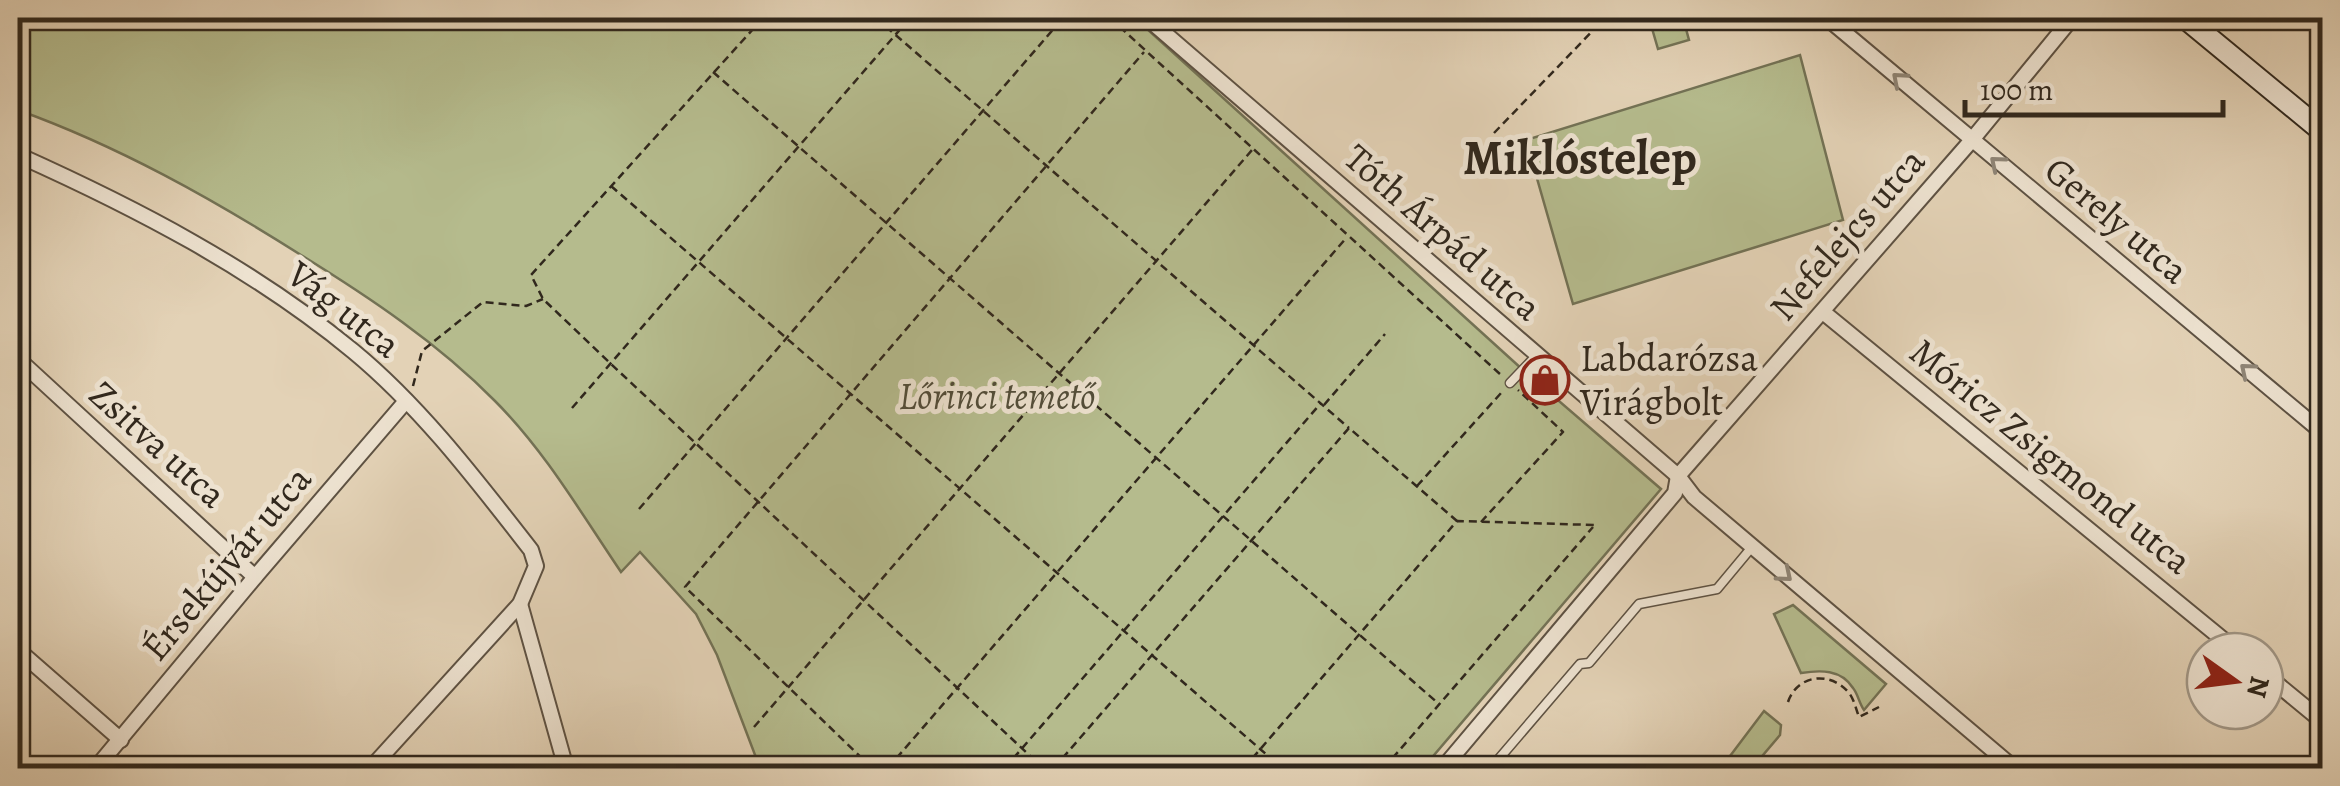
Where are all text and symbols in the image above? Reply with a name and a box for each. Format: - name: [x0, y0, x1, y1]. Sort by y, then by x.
- scale bar: [1965, 55, 2222, 117]
- text: 100 m: [1980, 70, 2053, 110]
- one-way arrow: [1892, 73, 1911, 91]
- district label: Miklóstelep: [1463, 125, 1697, 191]
- street label: Tóth Árpád utca: [1333, 132, 1553, 332]
- street label: Nefelejcs utca: [1757, 136, 1937, 332]
- street label: Gerely utca: [2034, 144, 2200, 296]
- one-way arrow: [1991, 156, 2009, 174]
- street label: Vág utca: [276, 248, 412, 370]
- street label: Móricz Zsigmond utca: [1899, 326, 2203, 586]
- place label: Labdarózsa Virágbolt: [1579, 332, 1758, 428]
- shop icon: Labdarózsa Virágbolt: [1519, 354, 1571, 406]
- one-way arrow: [2241, 364, 2259, 382]
- street label: Zsitva utca: [78, 368, 238, 520]
- park label: Lőrinci temető: [899, 370, 1097, 422]
- street label: Érsekújvár utca: [129, 454, 323, 672]
- one-way arrow: [1774, 563, 1792, 581]
- north arrow: [2185, 631, 2285, 731]
- text: N: [2237, 672, 2279, 701]

